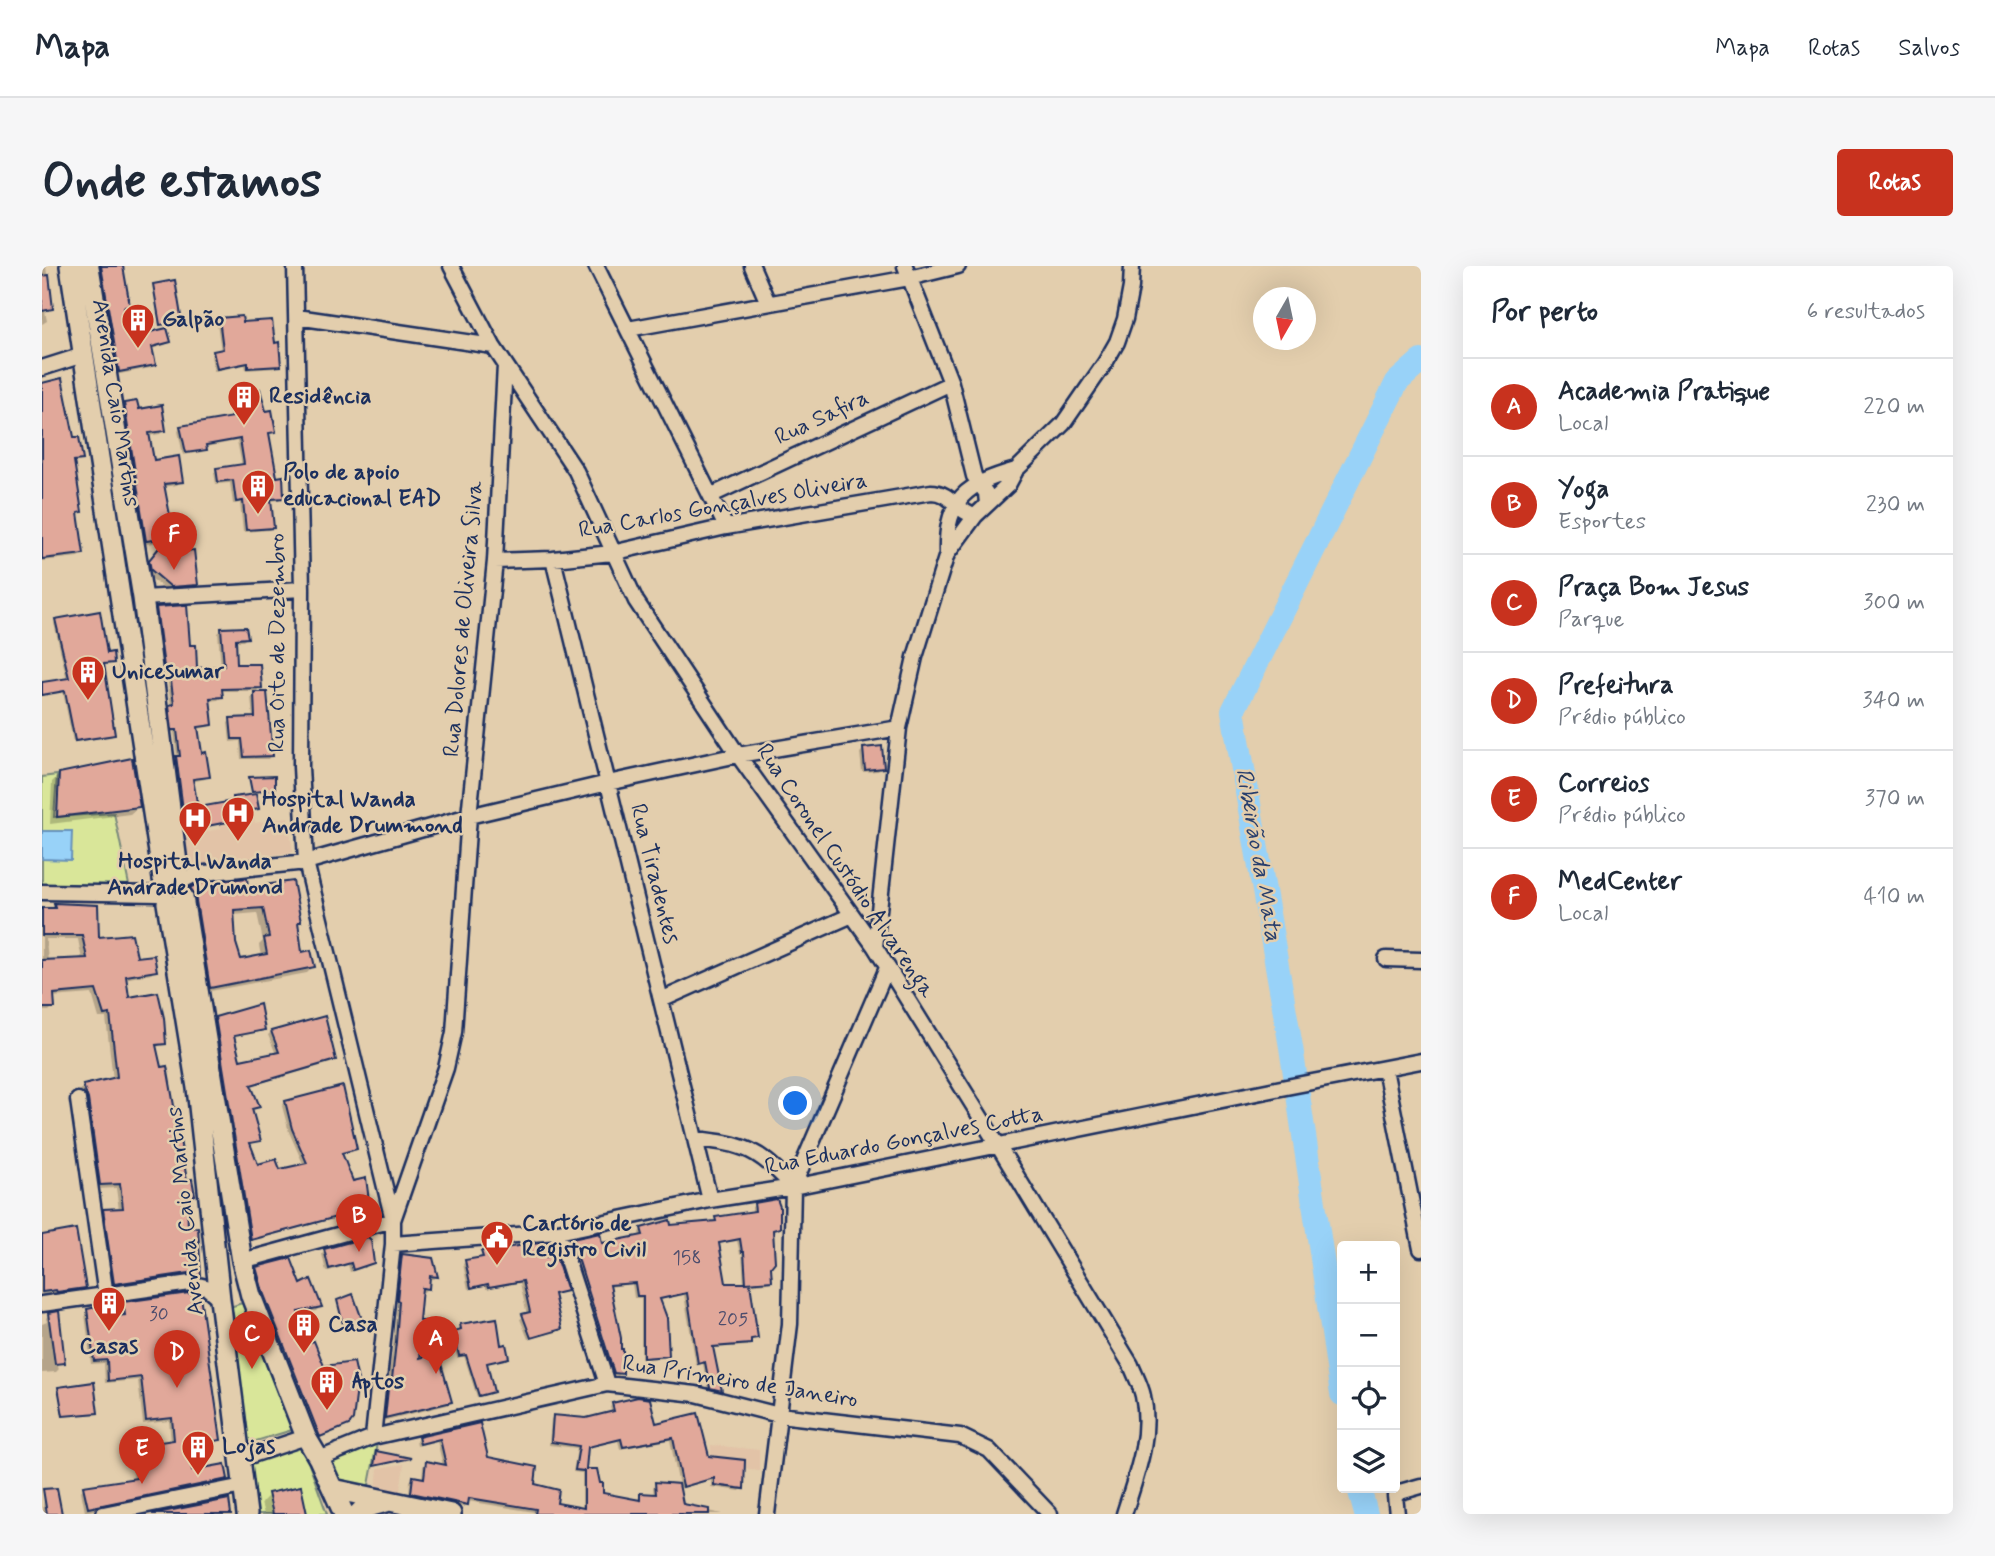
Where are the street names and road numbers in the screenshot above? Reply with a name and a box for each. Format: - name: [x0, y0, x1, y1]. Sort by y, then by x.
- street label: Avenida Caio Martins: [84, 297, 146, 509]
- street label: Rua Safira: [770, 383, 874, 453]
- street label: Rua Carlos Gonçalves Oliveira: [576, 466, 870, 546]
- street label: Rua Dolores de Oliveira Silva: [437, 480, 491, 758]
- street label: Rua Oito de Dezembro: [263, 533, 293, 753]
- street label: Rua Coronel Custódio Alvarenga: [747, 738, 942, 1005]
- street label: Rua Tiradentes: [622, 801, 686, 947]
- street label: Rua Eduardo Gonçalves Cotta: [762, 1099, 1046, 1183]
- street label: Avenida Caio Martins: [160, 1105, 212, 1317]
- street label: Rua Primeiro de Janeiro: [620, 1349, 860, 1415]

